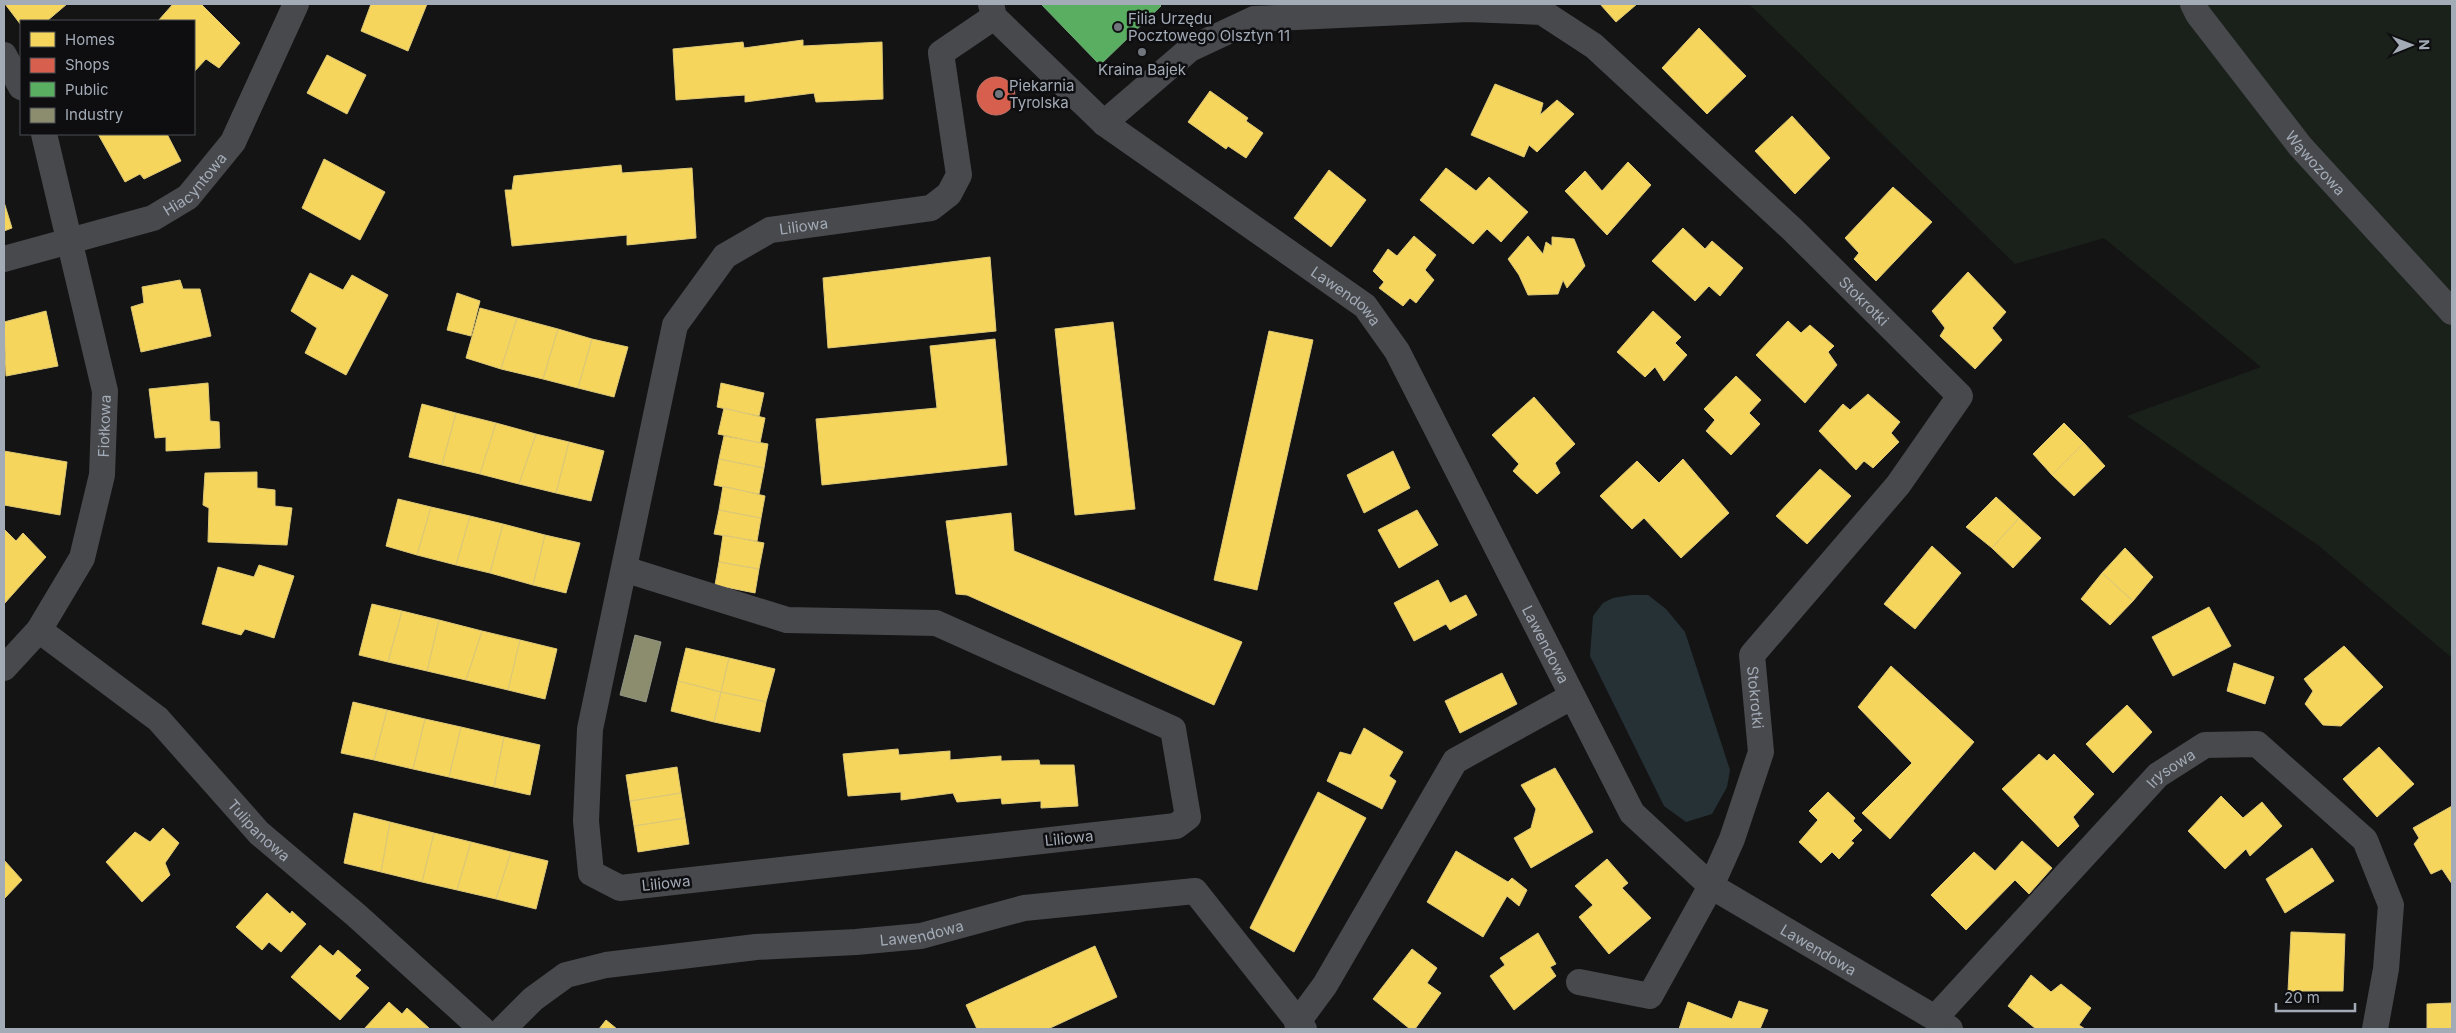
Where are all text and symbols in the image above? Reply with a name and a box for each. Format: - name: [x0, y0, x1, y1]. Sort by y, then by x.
- place label: Filia Urzędu Pocztowego Olsztyn 11: [1128, 9, 1290, 45]
- legend: [20, 20, 195, 135]
- north arrow: [2386, 20, 2436, 70]
- marker: Filia Urzędu Pocztowego Olsztyn 11: [1112, 21, 1124, 33]
- text: Homes: [65, 30, 115, 49]
- text: N: [2416, 39, 2433, 50]
- marker: Kraina Bajek: [1136, 46, 1148, 58]
- text: Shops: [65, 55, 110, 74]
- place label: Kraina Bajek: [1098, 60, 1187, 79]
- place label: Piekarnia Tyrolska: [1009, 76, 1074, 112]
- text: Public: [65, 80, 108, 99]
- marker: Piekarnia Tyrolska: [993, 88, 1005, 100]
- text: Industry: [65, 105, 124, 124]
- street label: Wąwozowa: [2282, 126, 2350, 199]
- street label: Hiacyntowa: [159, 148, 230, 219]
- street label: Liliowa: [778, 213, 829, 238]
- street label: Lawendowa: [1308, 262, 1385, 329]
- street label: Stokrotki: [1835, 272, 1893, 330]
- street label: Fiołkowa: [93, 394, 114, 458]
- street label: Lawendowa: [1518, 602, 1574, 686]
- street label: Stokrotki: [1744, 665, 1768, 729]
- street label: Irysowa: [2142, 744, 2199, 792]
- street label: Tulipanowa: [224, 795, 295, 865]
- street label: Liliowa: [1044, 826, 1094, 850]
- street label: Liliowa: [641, 871, 691, 895]
- street label: Lawendowa: [879, 915, 966, 949]
- street label: Lawendowa: [1777, 920, 1860, 979]
- scale bar: [2276, 980, 2355, 1012]
- text: 20 m: [2284, 988, 2320, 1007]

